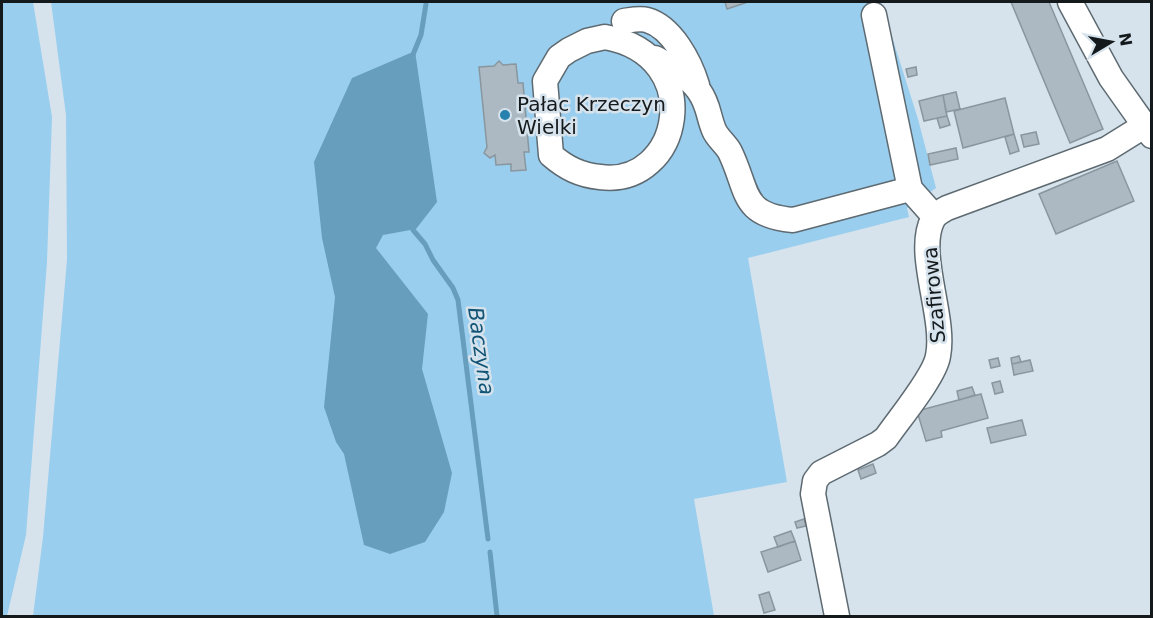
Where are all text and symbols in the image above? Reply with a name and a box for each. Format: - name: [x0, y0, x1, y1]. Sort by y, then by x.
- north arrow: [1081, 12, 1141, 72]
- text: N: [1115, 31, 1136, 48]
- place label: Pałac Krzeczyn Wielki: [517, 92, 666, 139]
- marker: Pałac Krzeczyn Wielki: [498, 108, 512, 122]
- street label: Szafirowa: [918, 246, 950, 344]
- water label: Baczyna: [463, 306, 499, 396]

